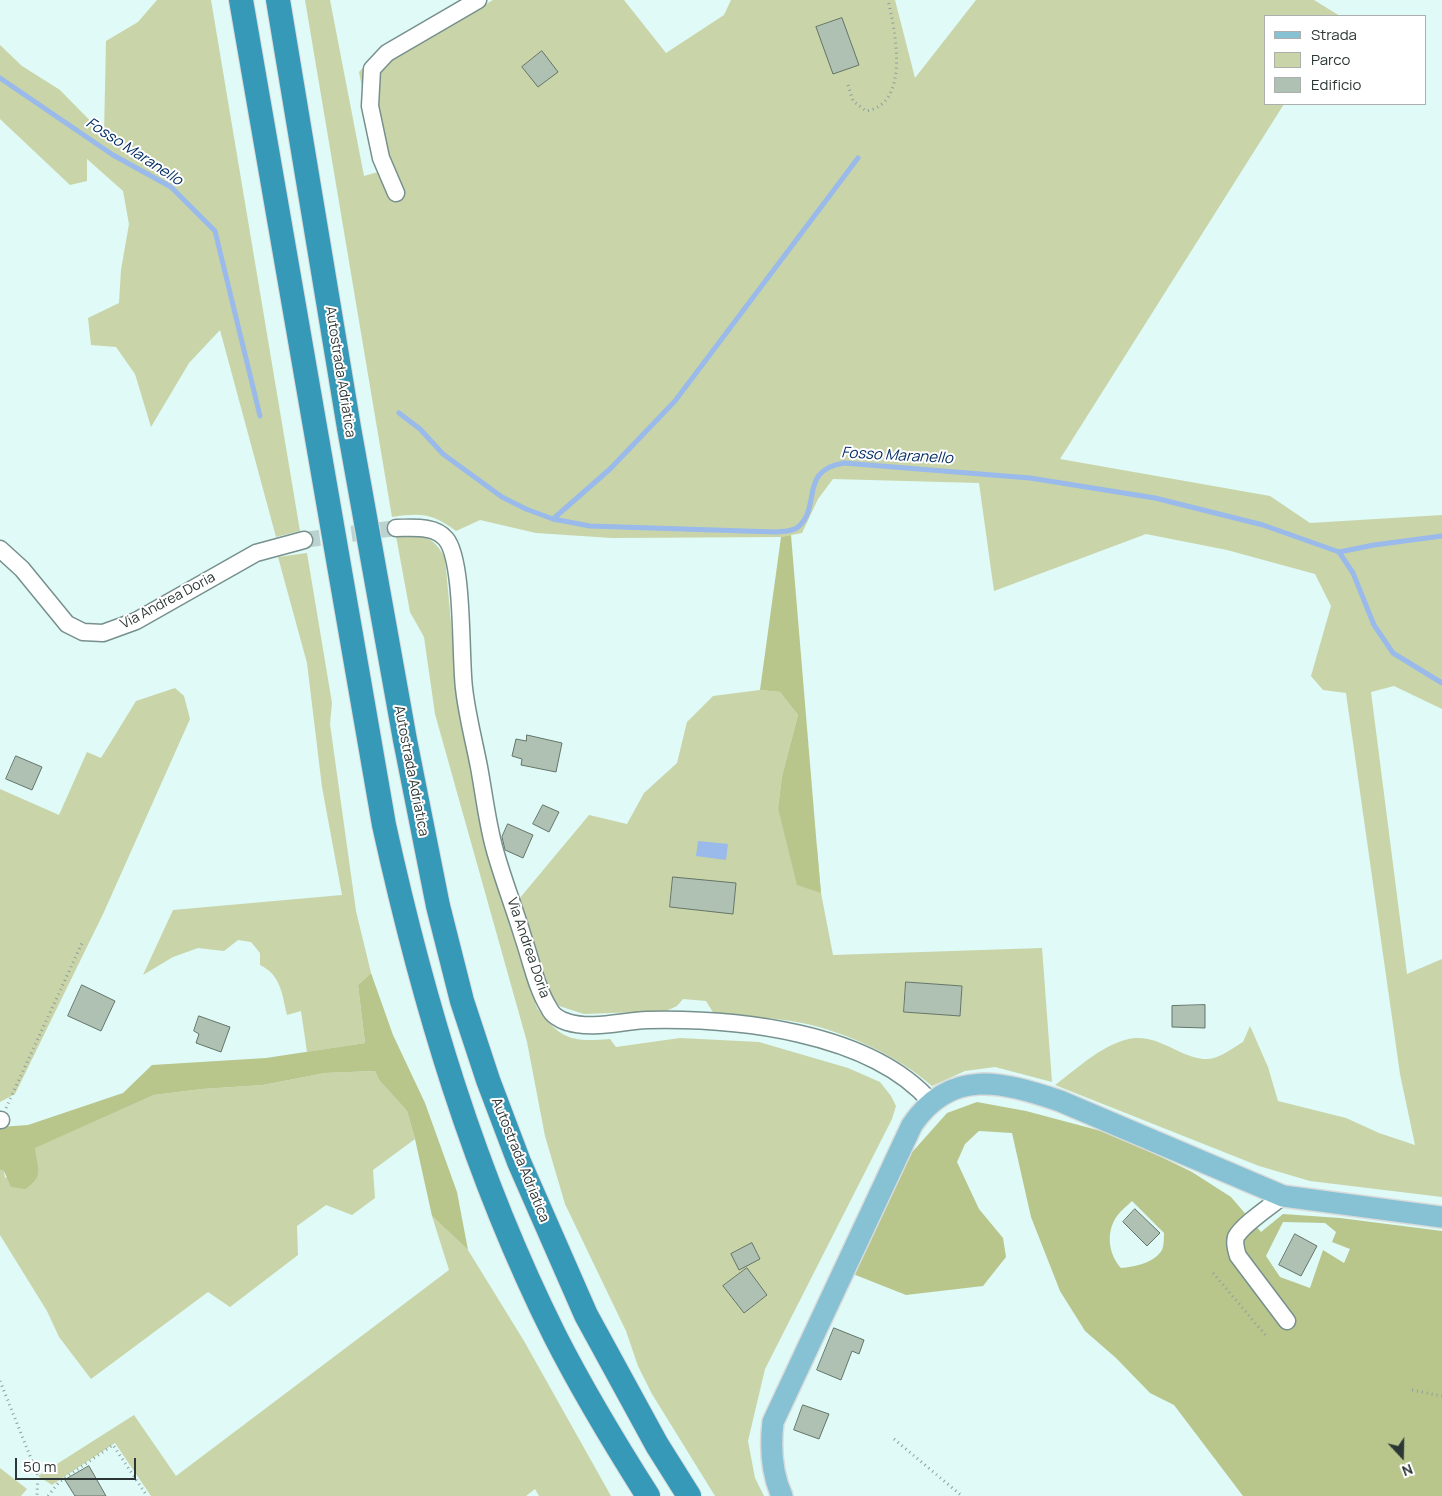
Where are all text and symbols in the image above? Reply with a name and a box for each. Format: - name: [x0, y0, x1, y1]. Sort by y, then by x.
- legend: [1264, 15, 1427, 105]
- text: Strada: [1311, 24, 1357, 45]
- text: Parco: [1311, 49, 1350, 70]
- text: Edificio: [1311, 74, 1361, 95]
- water label: Fosso Maranello: [82, 114, 186, 190]
- street label: Autostrada Adriatica: [321, 305, 359, 439]
- water label: Fosso Maranello: [841, 444, 953, 468]
- street label: Via Andrea Doria: [118, 569, 218, 633]
- street label: Autostrada Adriatica: [390, 704, 432, 838]
- street label: Via Andrea Doria: [503, 896, 553, 1000]
- street label: Autostrada Adriatica: [487, 1095, 553, 1225]
- north arrow: [1377, 1431, 1427, 1481]
- scale bar: [18, 1448, 139, 1480]
- text: 50 m: [23, 1456, 57, 1477]
- text: N: [1399, 1460, 1416, 1481]

